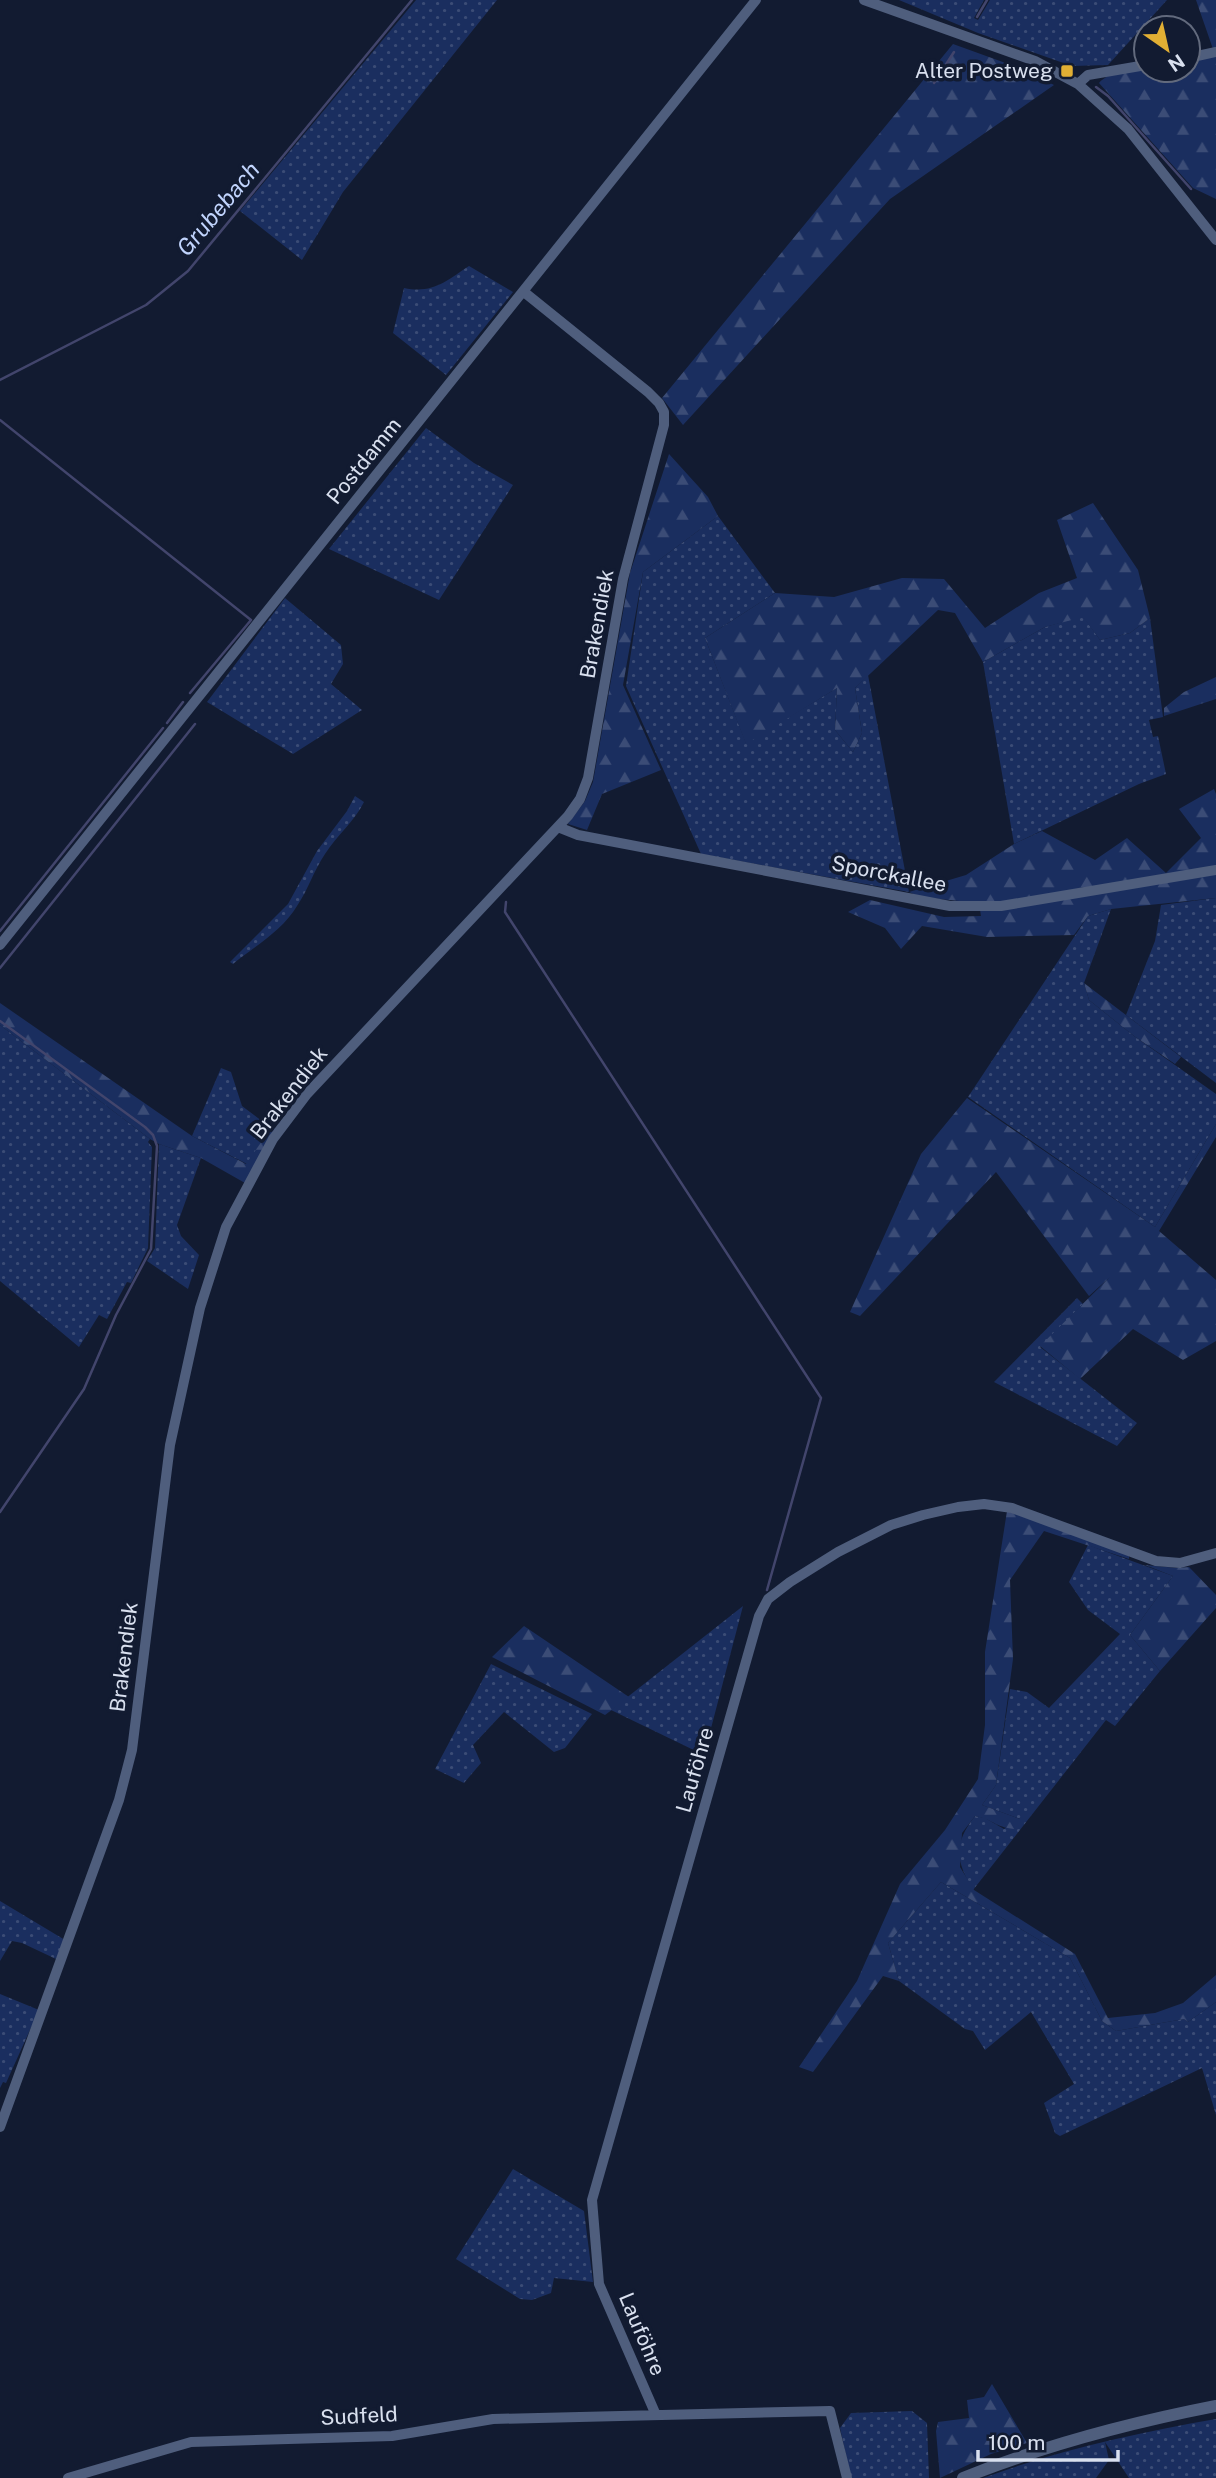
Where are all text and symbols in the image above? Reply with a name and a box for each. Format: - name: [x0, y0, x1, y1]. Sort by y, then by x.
- north arrow: [1132, 14, 1202, 84]
- text: N: [1164, 50, 1189, 76]
- place label: Alter Postweg: [915, 58, 1053, 83]
- marker: Alter Postweg: [1059, 63, 1075, 79]
- water label: Grubebach: [171, 156, 265, 261]
- street label: Postdamm: [321, 413, 406, 509]
- street label: Brakendiek: [575, 567, 618, 680]
- street label: Sporckallee: [829, 850, 949, 897]
- street label: Brakendiek: [245, 1041, 333, 1144]
- street label: Brakendiek: [104, 1600, 143, 1713]
- street label: Lauföhre: [670, 1724, 719, 1815]
- street label: Lauföhre: [614, 2289, 671, 2379]
- street label: Sudfeld: [320, 2401, 398, 2430]
- scale bar: [978, 2418, 1118, 2462]
- text: 100 m: [988, 2430, 1045, 2455]

